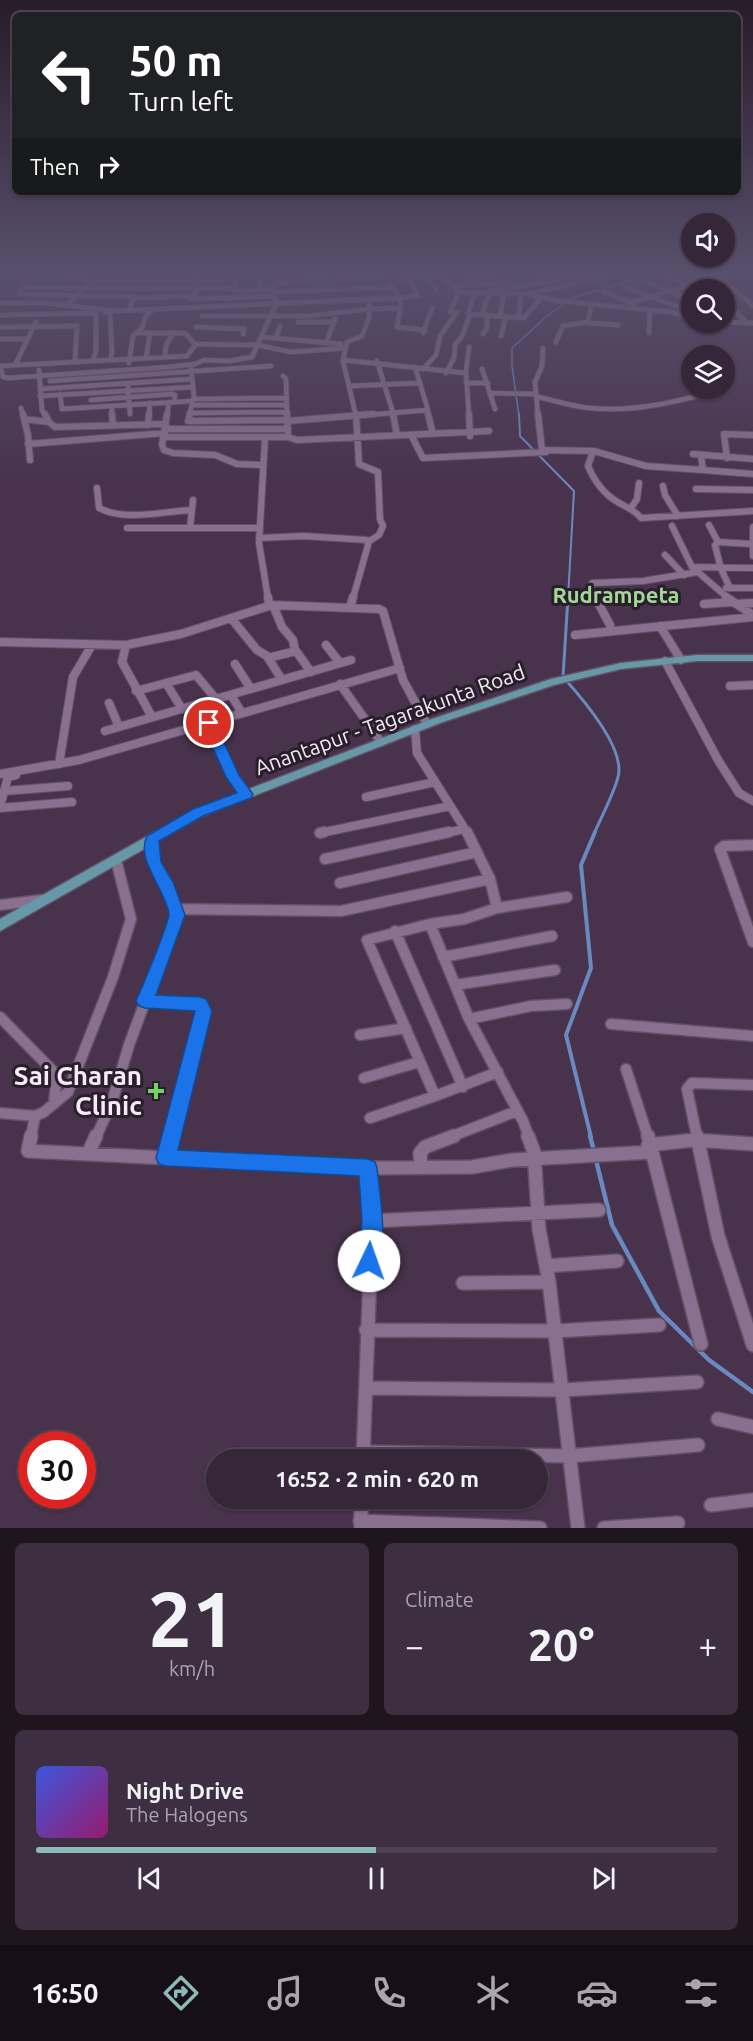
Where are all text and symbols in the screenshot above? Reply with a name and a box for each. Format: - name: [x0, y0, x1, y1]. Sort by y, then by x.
- icon: left: [30, 36, 108, 114]
- text: 50 m: [129, 37, 223, 84]
- text: Turn left: [129, 86, 233, 116]
- icon: right: [92, 150, 125, 183]
- text: Then: [30, 154, 80, 179]
- map controls: [681, 213, 735, 399]
- button: sound: [681, 213, 735, 267]
- button: search: [681, 279, 735, 333]
- button: layers: [681, 345, 735, 399]
- district label: Rudrampeta: [552, 582, 680, 607]
- street label: Anantapur - Tagarakunta Road: [251, 659, 528, 779]
- pin: [183, 697, 234, 748]
- icon: arrive: [192, 706, 225, 739]
- place label: Sai Charan Clinic: [14, 1061, 142, 1120]
- marker: Sai Charan Clinic: [147, 1082, 165, 1100]
- position arrow: [337, 1229, 401, 1293]
- speed limit sign: 30: [18, 1431, 96, 1509]
- text: 16:52 · 2 min · 620 m: [275, 1466, 479, 1491]
- text: 21: [148, 1574, 236, 1662]
- text: Climate: [405, 1588, 474, 1611]
- text: 20°: [528, 1619, 594, 1670]
- text: −: [405, 1627, 424, 1664]
- text: +: [698, 1627, 717, 1664]
- text: km/h: [169, 1657, 215, 1680]
- text: Night Drive: [126, 1778, 244, 1803]
- text: The Halogens: [126, 1803, 248, 1826]
- icon: previous: [133, 1862, 166, 1895]
- icon: pause: [360, 1862, 393, 1895]
- icon: next: [587, 1862, 620, 1895]
- icon: directions: [160, 1972, 202, 2014]
- icon: music: [264, 1972, 306, 2014]
- icon: phone: [368, 1972, 410, 2014]
- icon: climate: [472, 1972, 514, 2014]
- icon: car: [576, 1972, 618, 2014]
- icon: filters: [680, 1972, 722, 2014]
- text: 16:50: [31, 1978, 99, 2008]

